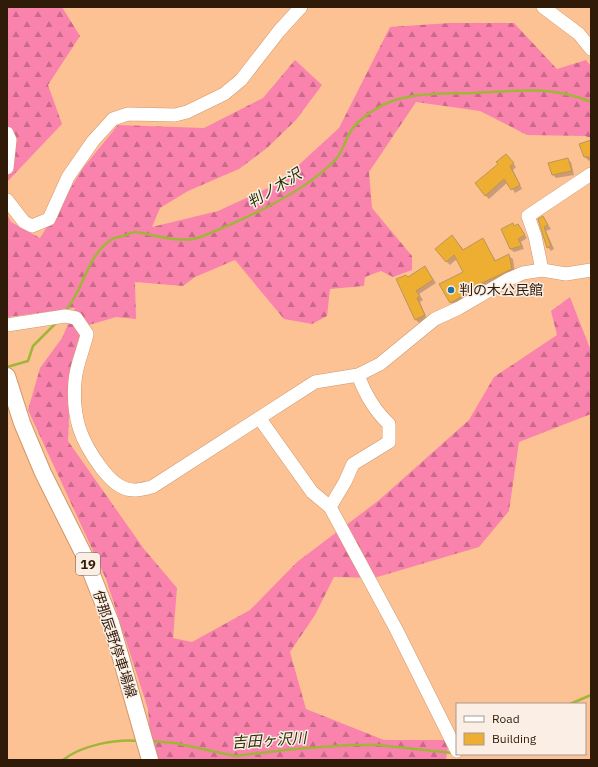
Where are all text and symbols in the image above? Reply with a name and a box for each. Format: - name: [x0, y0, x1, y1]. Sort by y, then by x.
- water label: 判ノ木沢: [244, 163, 306, 212]
- place label: 判の木公民館: [459, 281, 543, 299]
- marker: 判の木公民館: [446, 285, 456, 295]
- road number: 19: [76, 553, 100, 575]
- street label: 伊那辰野停車場線: [89, 588, 141, 700]
- legend: [456, 703, 586, 755]
- text: Road: [492, 711, 520, 726]
- water label: 吉田ヶ沢川: [231, 728, 309, 752]
- text: Building: [492, 731, 537, 746]

